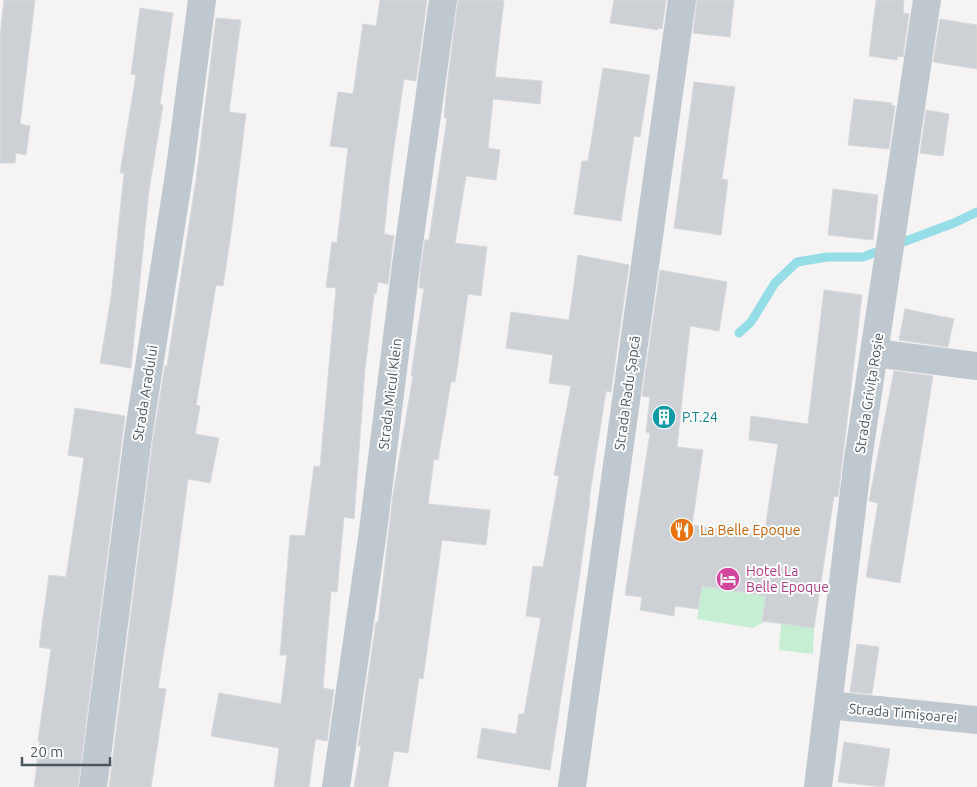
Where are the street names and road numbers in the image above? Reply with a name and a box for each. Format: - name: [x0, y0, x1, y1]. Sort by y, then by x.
- street label: Strada Grivița Roșie: [852, 331, 886, 455]
- street label: Strada Radu Șapcă: [611, 335, 643, 451]
- street label: Strada Micul Klein: [375, 337, 405, 451]
- street label: Strada Aradului: [130, 344, 160, 442]
- street label: Strada Timișoarei: [848, 700, 958, 726]

